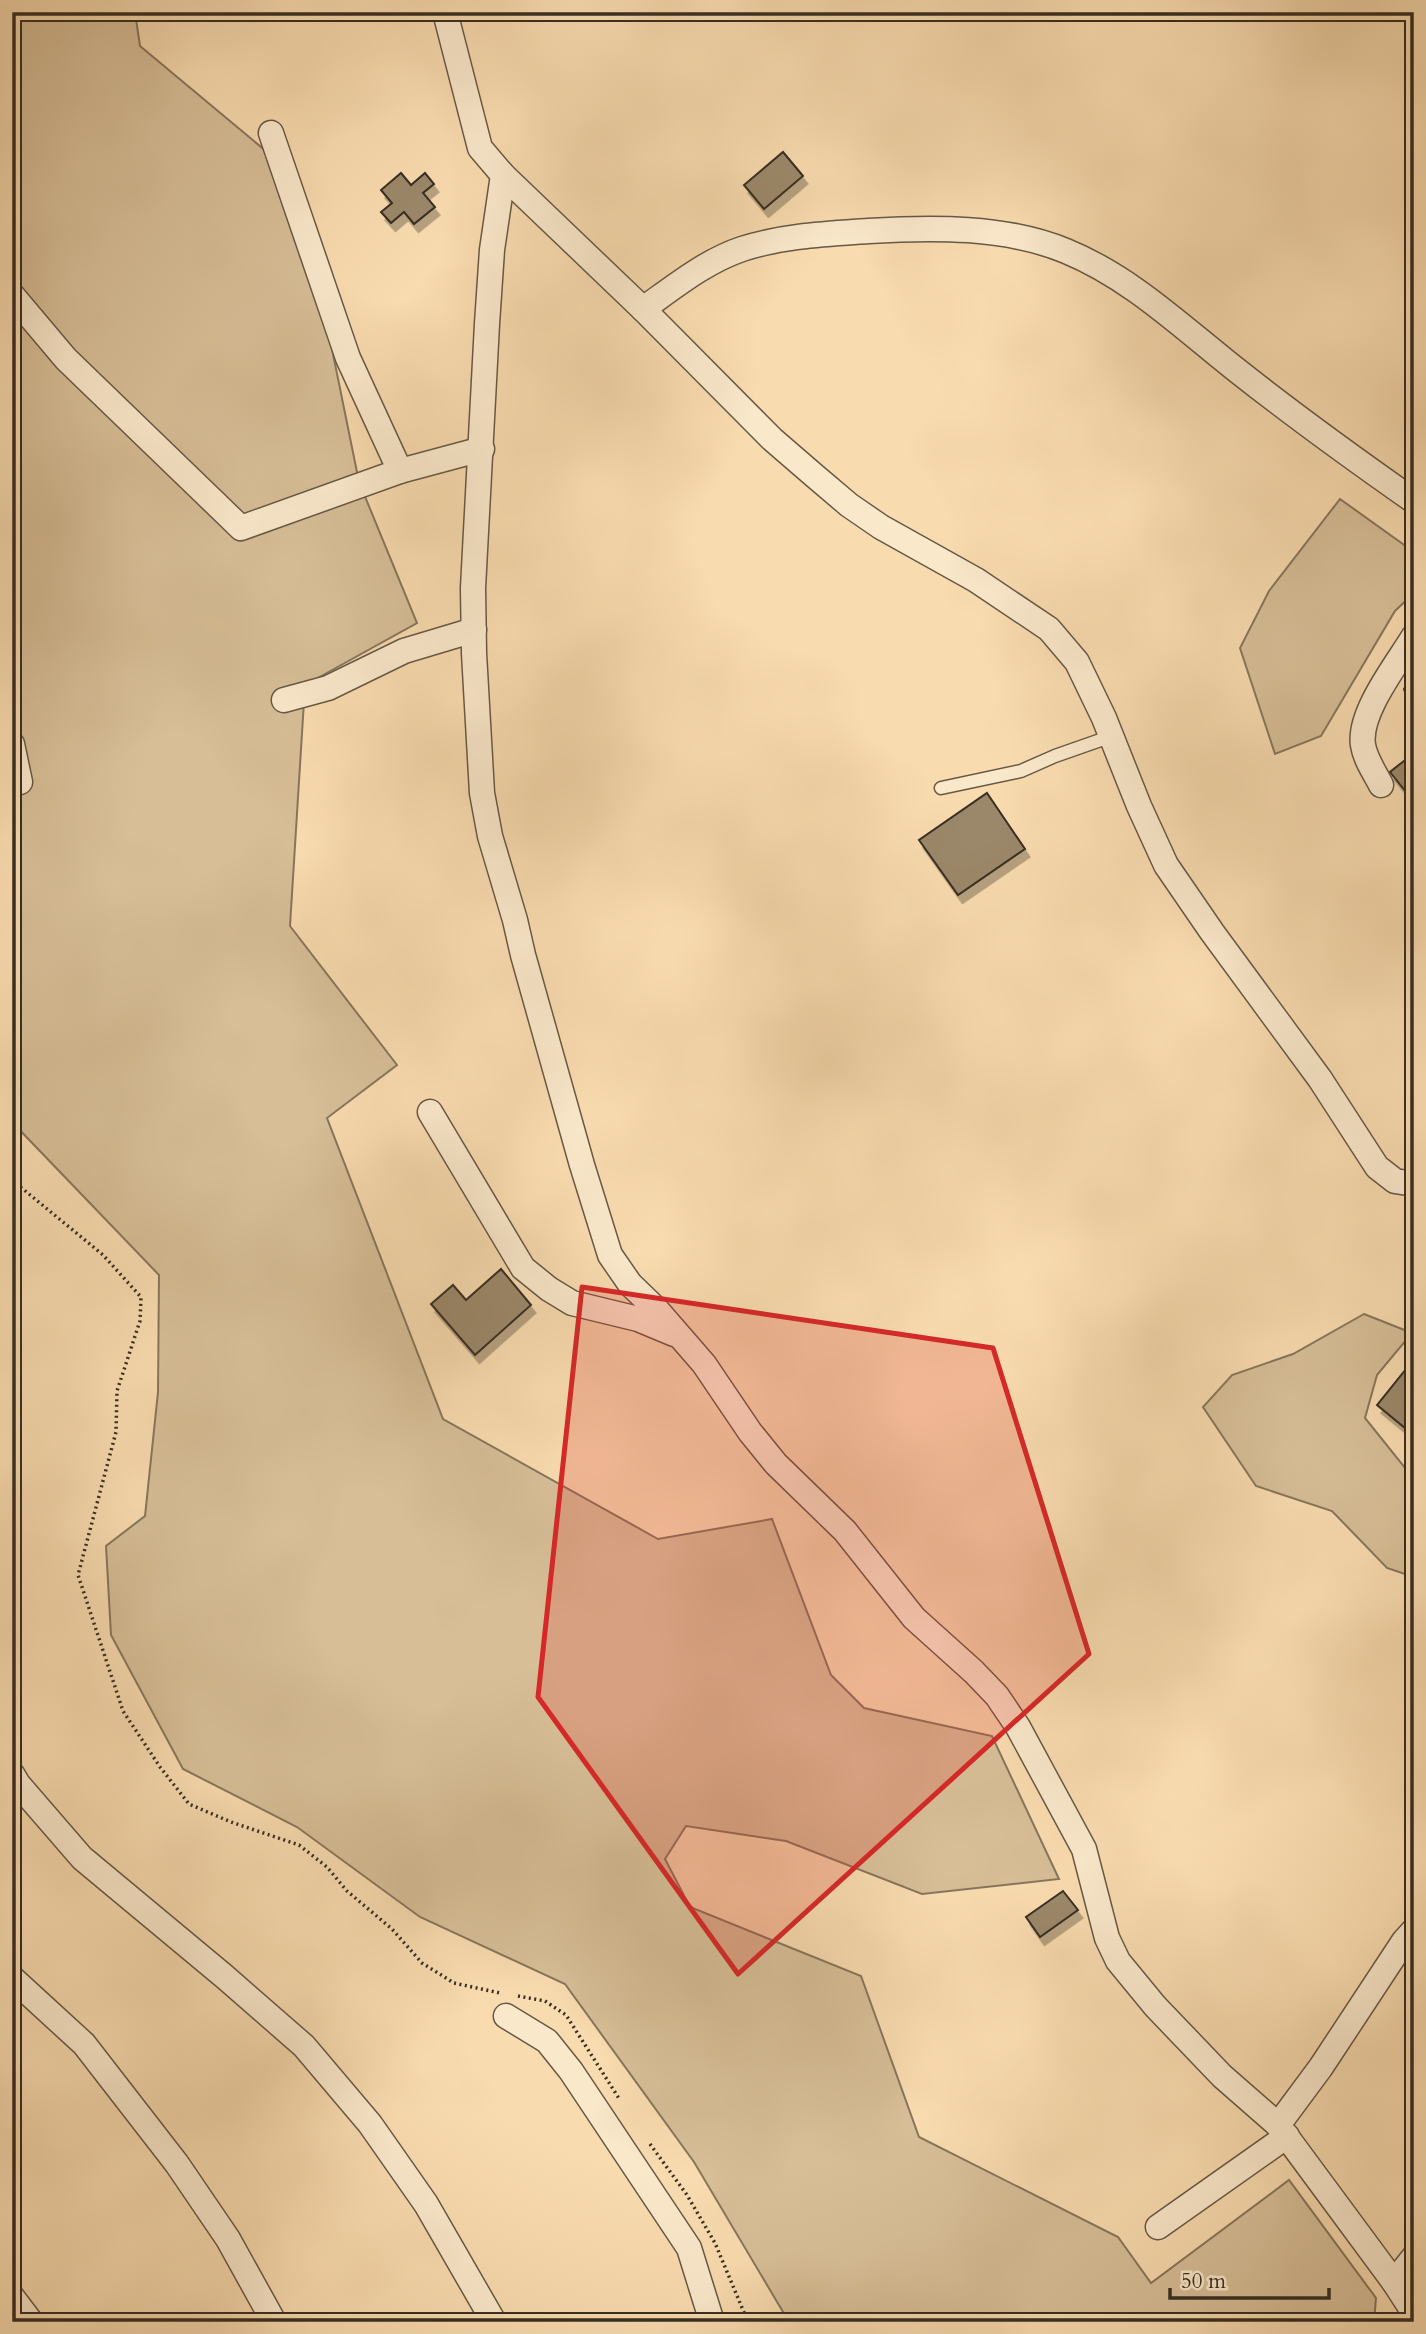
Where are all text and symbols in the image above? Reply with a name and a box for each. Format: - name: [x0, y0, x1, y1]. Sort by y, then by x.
- scale bar: [1170, 2257, 1330, 2301]
- text: 50 m: [1181, 2267, 1226, 2296]

